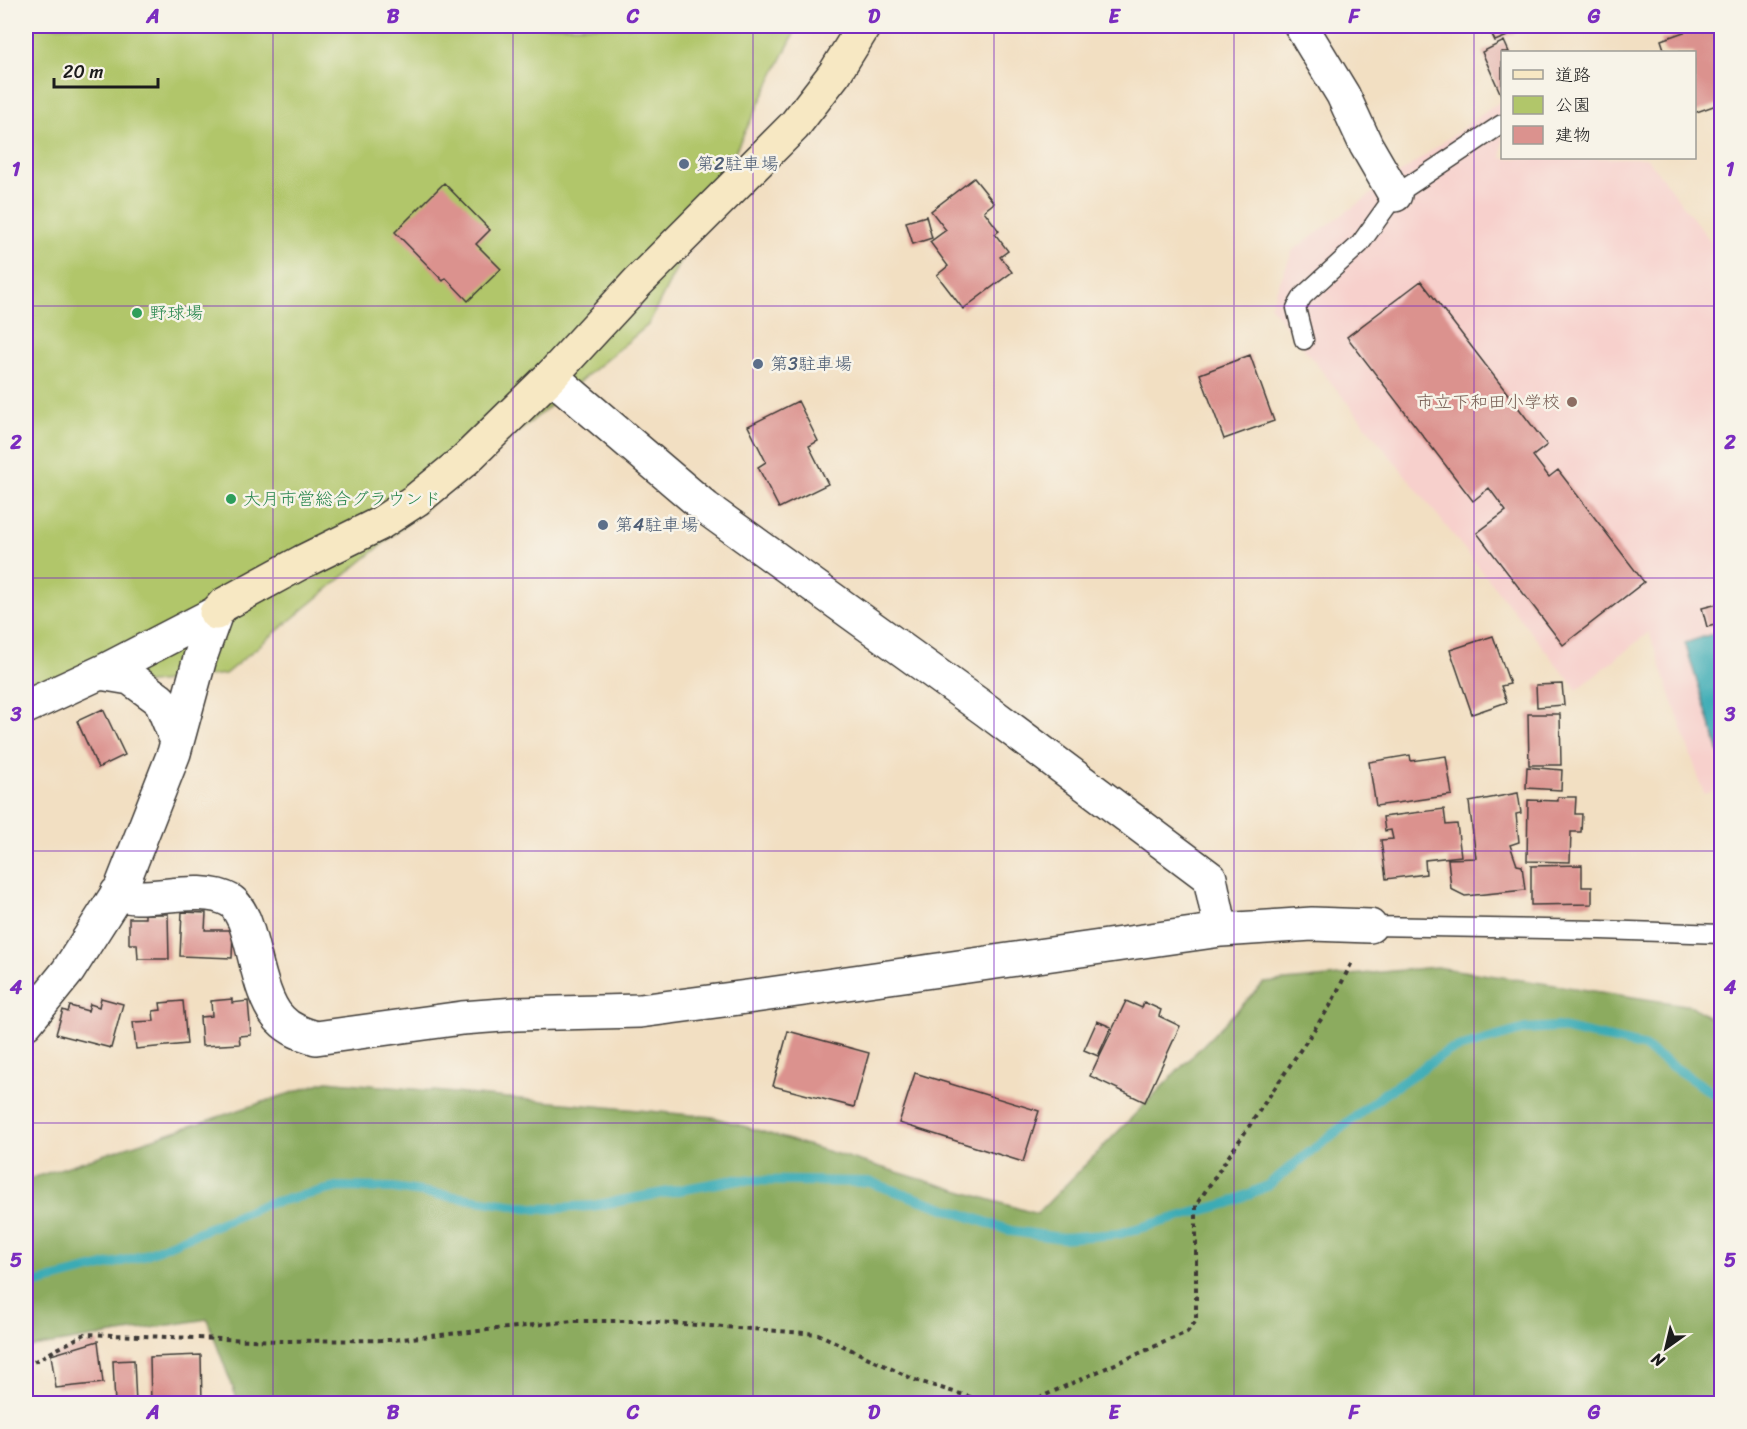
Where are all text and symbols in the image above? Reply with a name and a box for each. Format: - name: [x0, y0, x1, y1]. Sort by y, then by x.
- text: A: [145, 0, 160, 34]
- text: B: [387, 0, 400, 34]
- text: C: [626, 0, 640, 34]
- text: D: [868, 0, 881, 34]
- text: E: [1108, 0, 1121, 34]
- text: F: [1348, 0, 1361, 34]
- text: G: [1587, 0, 1601, 34]
- scale bar: [54, 51, 158, 89]
- legend: [1501, 51, 1696, 159]
- text: 20 m: [63, 56, 103, 88]
- text: 道路: [1555, 59, 1591, 91]
- text: 公園: [1555, 89, 1591, 121]
- text: 建物: [1555, 119, 1591, 151]
- place label: 第2駐車場: [696, 148, 778, 180]
- text: 1: [12, 152, 21, 187]
- text: 1: [1726, 152, 1735, 187]
- marker: 第2駐車場: [677, 157, 691, 171]
- place label: 野球場: [149, 297, 203, 329]
- marker: 野球場: [130, 306, 144, 320]
- place label: 第3駐車場: [770, 348, 852, 380]
- marker: 第3駐車場: [751, 357, 765, 371]
- place label: 市立下和田小学校: [1416, 386, 1560, 418]
- marker: 市立下和田小学校: [1565, 395, 1579, 409]
- text: 2: [9, 425, 22, 460]
- text: 2: [1723, 425, 1736, 460]
- place label: 大月市営総合グラウンド: [243, 483, 441, 515]
- marker: 大月市営総合グラウンド: [224, 492, 238, 506]
- place label: 第4駐車場: [615, 509, 698, 541]
- marker: 第4駐車場: [596, 518, 610, 532]
- text: 3: [10, 697, 22, 732]
- text: 3: [1724, 697, 1736, 732]
- text: 4: [9, 970, 23, 1005]
- text: 4: [1723, 970, 1737, 1005]
- text: 5: [10, 1243, 22, 1278]
- text: 5: [1724, 1243, 1736, 1278]
- north arrow: [1636, 1318, 1696, 1378]
- text: N: [1644, 1344, 1671, 1376]
- text: A: [145, 1395, 160, 1429]
- text: B: [387, 1395, 400, 1429]
- text: C: [626, 1395, 640, 1429]
- text: D: [868, 1395, 881, 1429]
- text: E: [1108, 1395, 1121, 1429]
- text: F: [1348, 1395, 1361, 1429]
- text: G: [1587, 1395, 1601, 1429]

